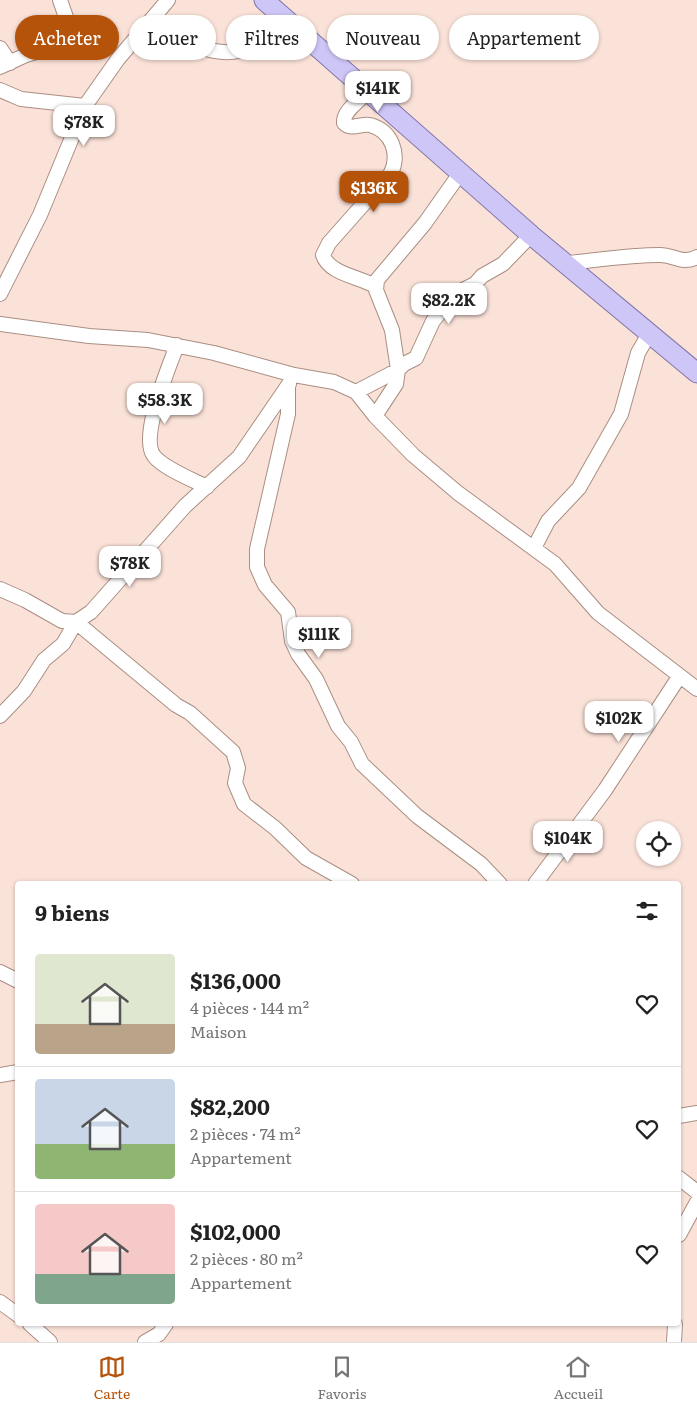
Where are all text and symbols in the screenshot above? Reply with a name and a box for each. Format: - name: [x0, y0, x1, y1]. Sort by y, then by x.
- chip: Acheter: [15, 15, 119, 60]
- chip: Louer: [129, 15, 216, 60]
- chip: Filtres: [226, 15, 317, 60]
- chip: Nouveau: [327, 15, 439, 60]
- chip: Appartement: [449, 15, 599, 60]
- pin: $141K: [343, 70, 413, 113]
- text: $141K: [356, 75, 400, 99]
- pin: $78K: [54, 104, 114, 147]
- text: $78K: [64, 109, 104, 133]
- pin: $136K: [339, 170, 409, 213]
- text: $136K: [351, 175, 397, 199]
- pin: $82.2K: [408, 282, 490, 325]
- text: $82.2K: [422, 287, 476, 311]
- pin: $58.3K: [124, 382, 206, 425]
- text: $58.3K: [138, 387, 192, 411]
- pin: $78K: [100, 546, 160, 588]
- text: $78K: [110, 550, 150, 574]
- pin: $111K: [284, 616, 354, 659]
- text: $111K: [298, 621, 340, 645]
- pin: $102K: [584, 700, 654, 743]
- text: $102K: [596, 705, 642, 729]
- pin: $104K: [533, 820, 603, 863]
- map controls: [636, 821, 681, 866]
- button: locate: [636, 821, 681, 866]
- text: $104K: [544, 825, 592, 849]
- text: 9 biens: [35, 896, 109, 927]
- icon: filters: [633, 897, 661, 925]
- text: $136,000: [190, 964, 281, 995]
- icon: home: [75, 974, 135, 1034]
- icon: heart: [633, 990, 661, 1018]
- text: 4 pièces · 144 m²: [190, 995, 309, 1019]
- text: Maison: [190, 1019, 247, 1043]
- text: $82,200: [190, 1090, 270, 1121]
- icon: home: [75, 1099, 135, 1159]
- icon: heart: [633, 1115, 661, 1143]
- text: 2 pièces · 74 m²: [190, 1121, 301, 1145]
- text: Appartement: [190, 1145, 292, 1169]
- text: $102,000: [190, 1215, 281, 1246]
- icon: home: [75, 1224, 135, 1284]
- icon: heart: [633, 1240, 661, 1268]
- text: 2 pièces · 80 m²: [190, 1246, 303, 1270]
- text: Appartement: [190, 1270, 292, 1294]
- tab: Carte: [94, 1353, 130, 1403]
- tab: Favoris: [318, 1353, 366, 1403]
- tab: Accueil: [554, 1353, 603, 1403]

